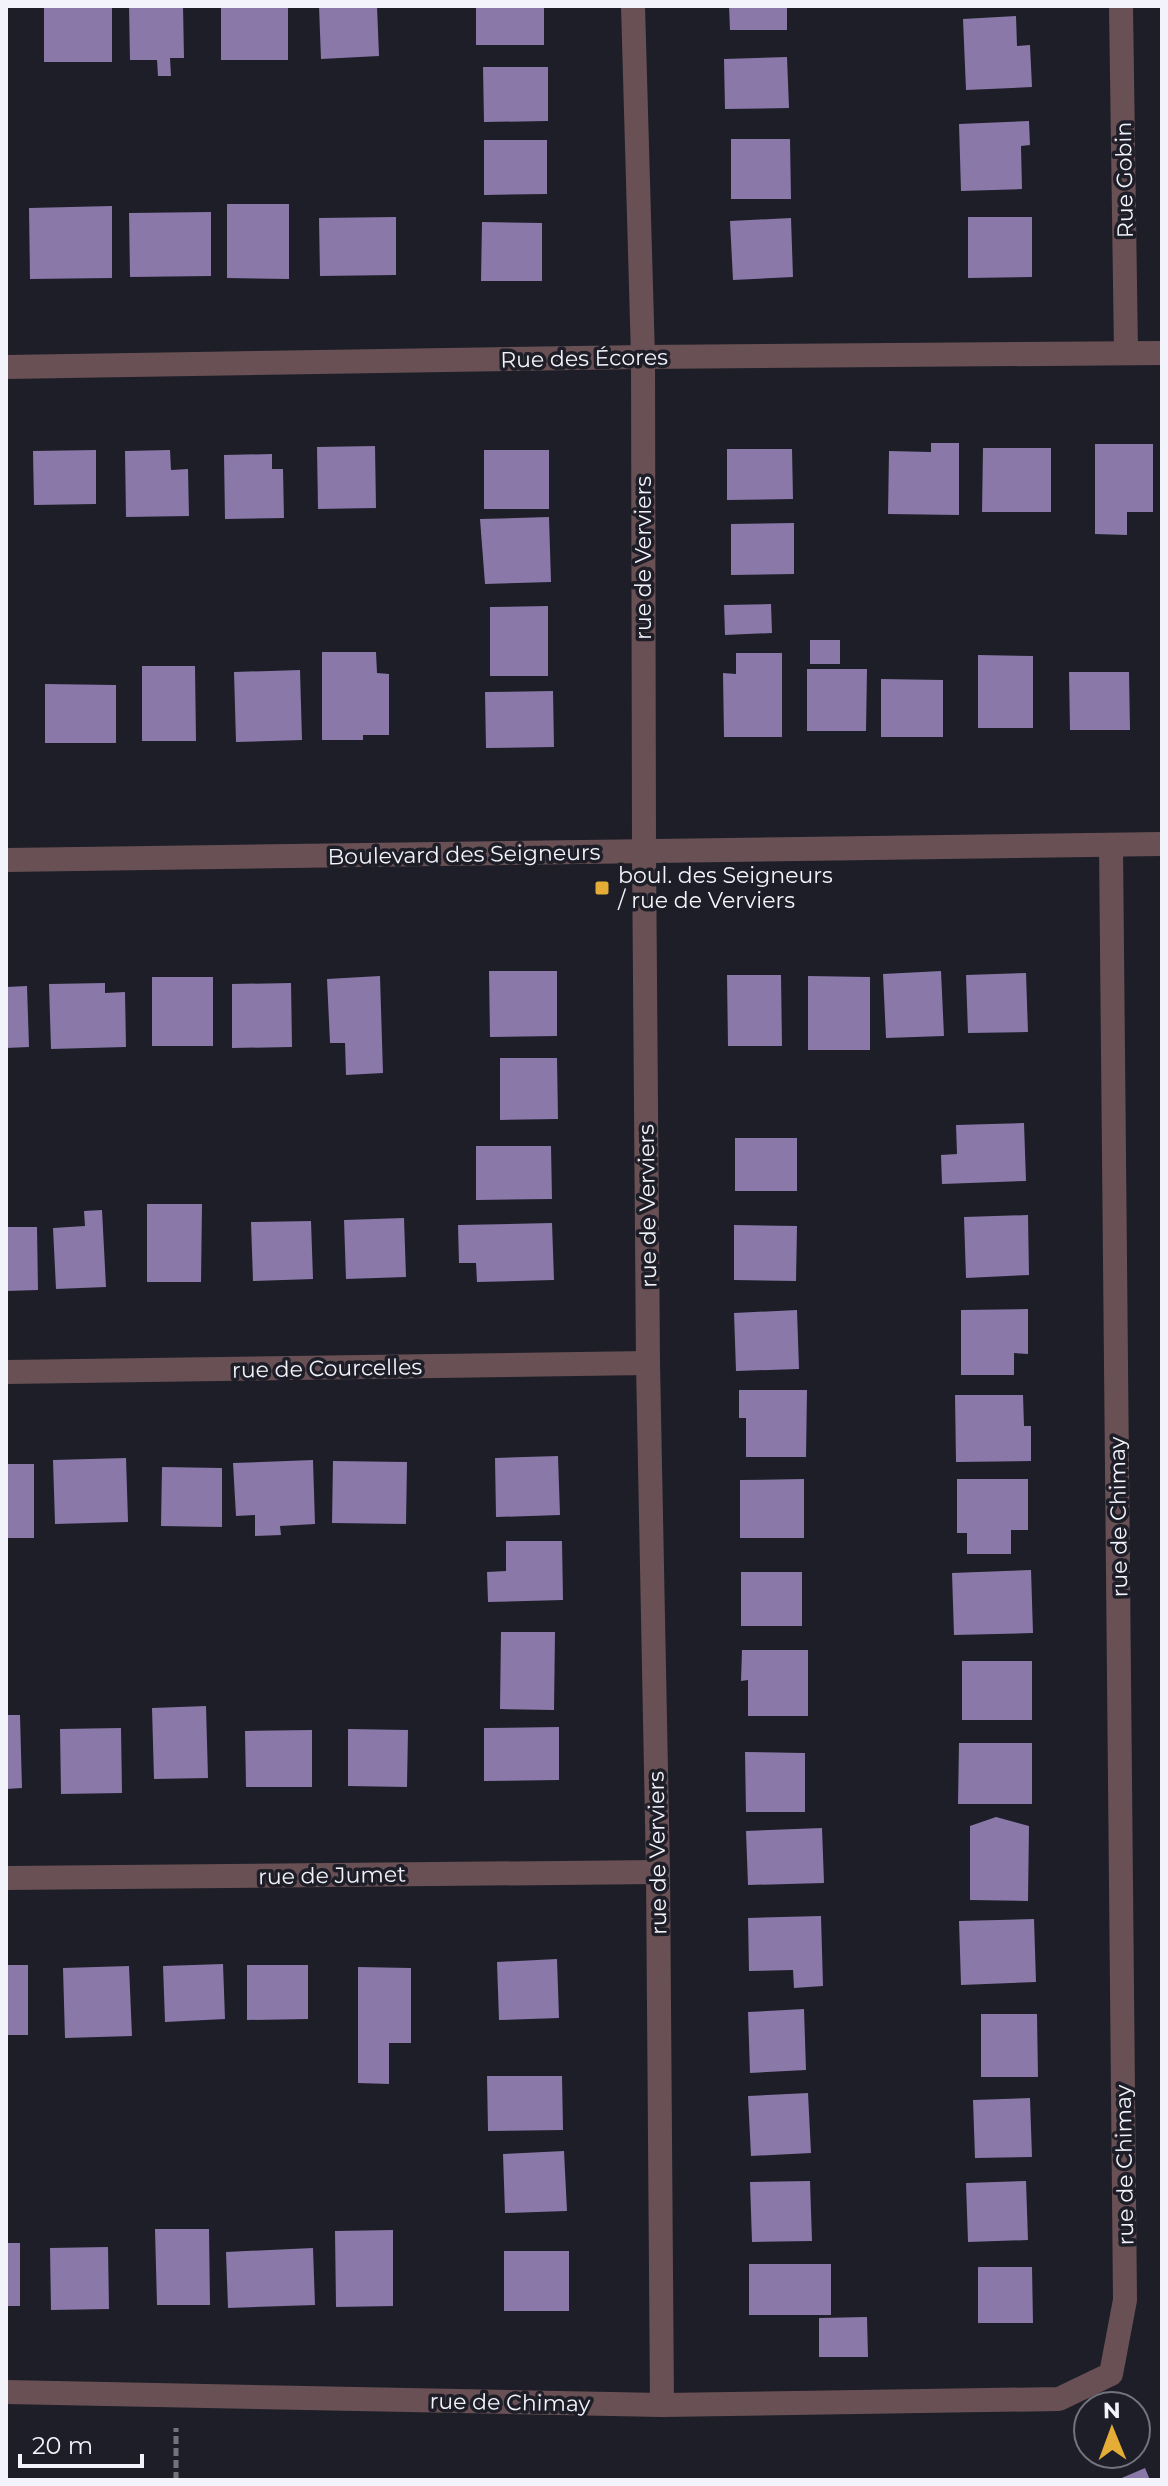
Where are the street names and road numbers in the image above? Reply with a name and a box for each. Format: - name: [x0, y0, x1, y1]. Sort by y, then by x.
- street label: Rue Gobin: [1110, 122, 1139, 238]
- street label: Rue des Écores: [500, 344, 668, 373]
- street label: rue de Verviers: [630, 476, 657, 640]
- street label: Boulevard des Seigneurs: [327, 839, 601, 870]
- street label: rue de Verviers: [633, 1124, 662, 1288]
- street label: rue de Courcelles: [232, 1353, 423, 1384]
- street label: rue de Chimay: [1104, 1436, 1133, 1598]
- street label: rue de Verviers: [643, 1771, 672, 1935]
- street label: rue de Jumet: [258, 1861, 406, 1890]
- street label: rue de Chimay: [1110, 2084, 1139, 2246]
- street label: rue de Chimay: [429, 2388, 591, 2417]

